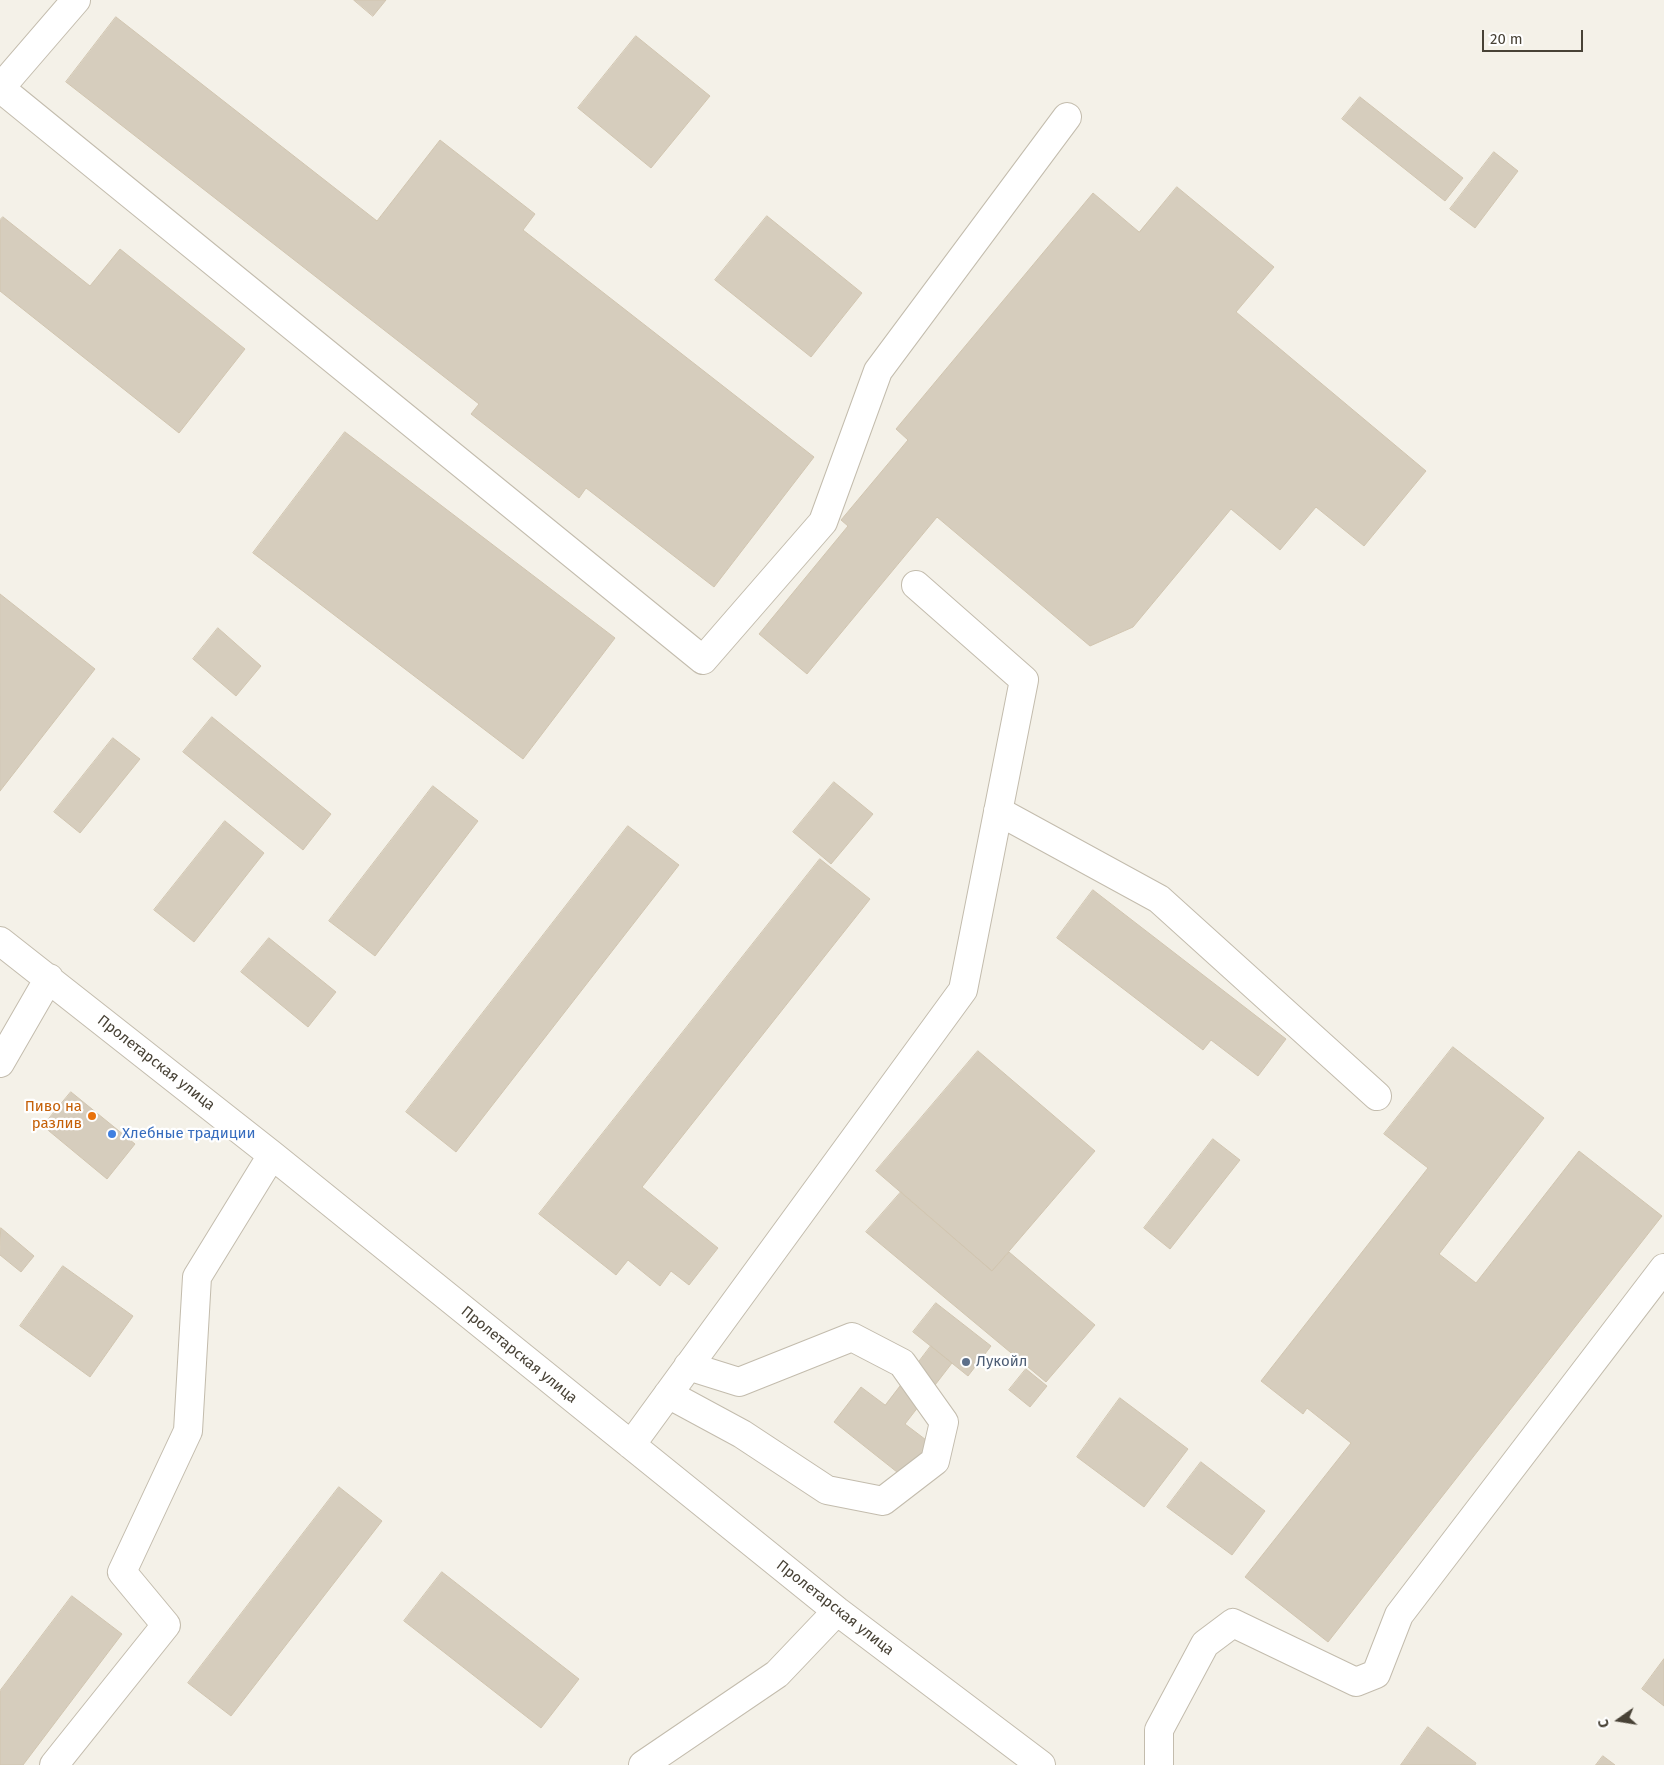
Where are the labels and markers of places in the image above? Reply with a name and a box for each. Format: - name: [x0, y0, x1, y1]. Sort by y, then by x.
- place label: Пиво на разлив: [25, 1098, 82, 1133]
- marker: Пиво на разлив: [86, 1110, 98, 1122]
- place label: Хлебные традиции: [122, 1125, 255, 1143]
- marker: Хлебные традиции: [106, 1128, 118, 1140]
- place label: Лукойл: [976, 1353, 1027, 1371]
- marker: Лукойл: [960, 1356, 972, 1368]

